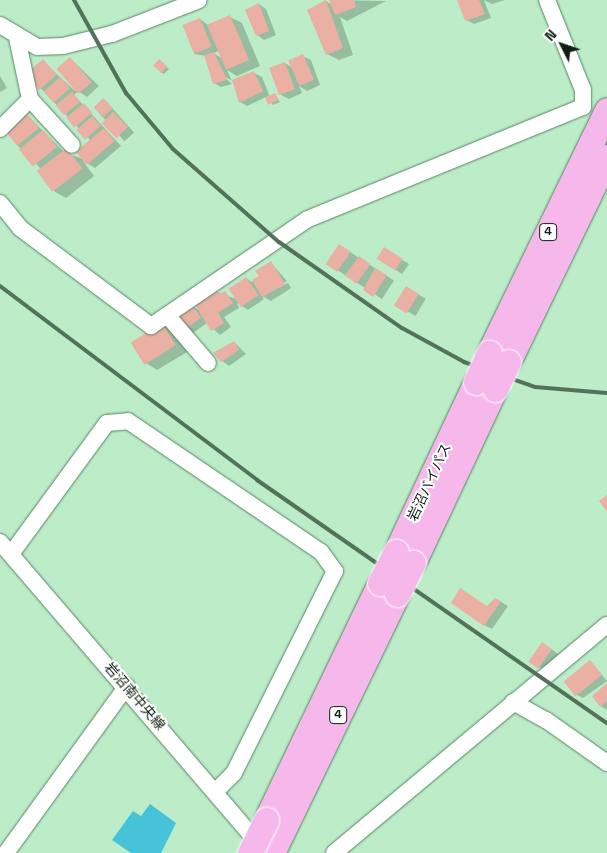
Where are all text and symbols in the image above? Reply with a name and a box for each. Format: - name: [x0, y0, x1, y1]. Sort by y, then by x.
- north arrow: [537, 20, 587, 70]
- text: N: [541, 26, 561, 45]
- road number: 4: [538, 222, 558, 242]
- street label: 岩沼バイパス: [404, 440, 454, 524]
- street label: 岩沼南中央線: [101, 659, 169, 733]
- road number: 4: [328, 706, 348, 724]

